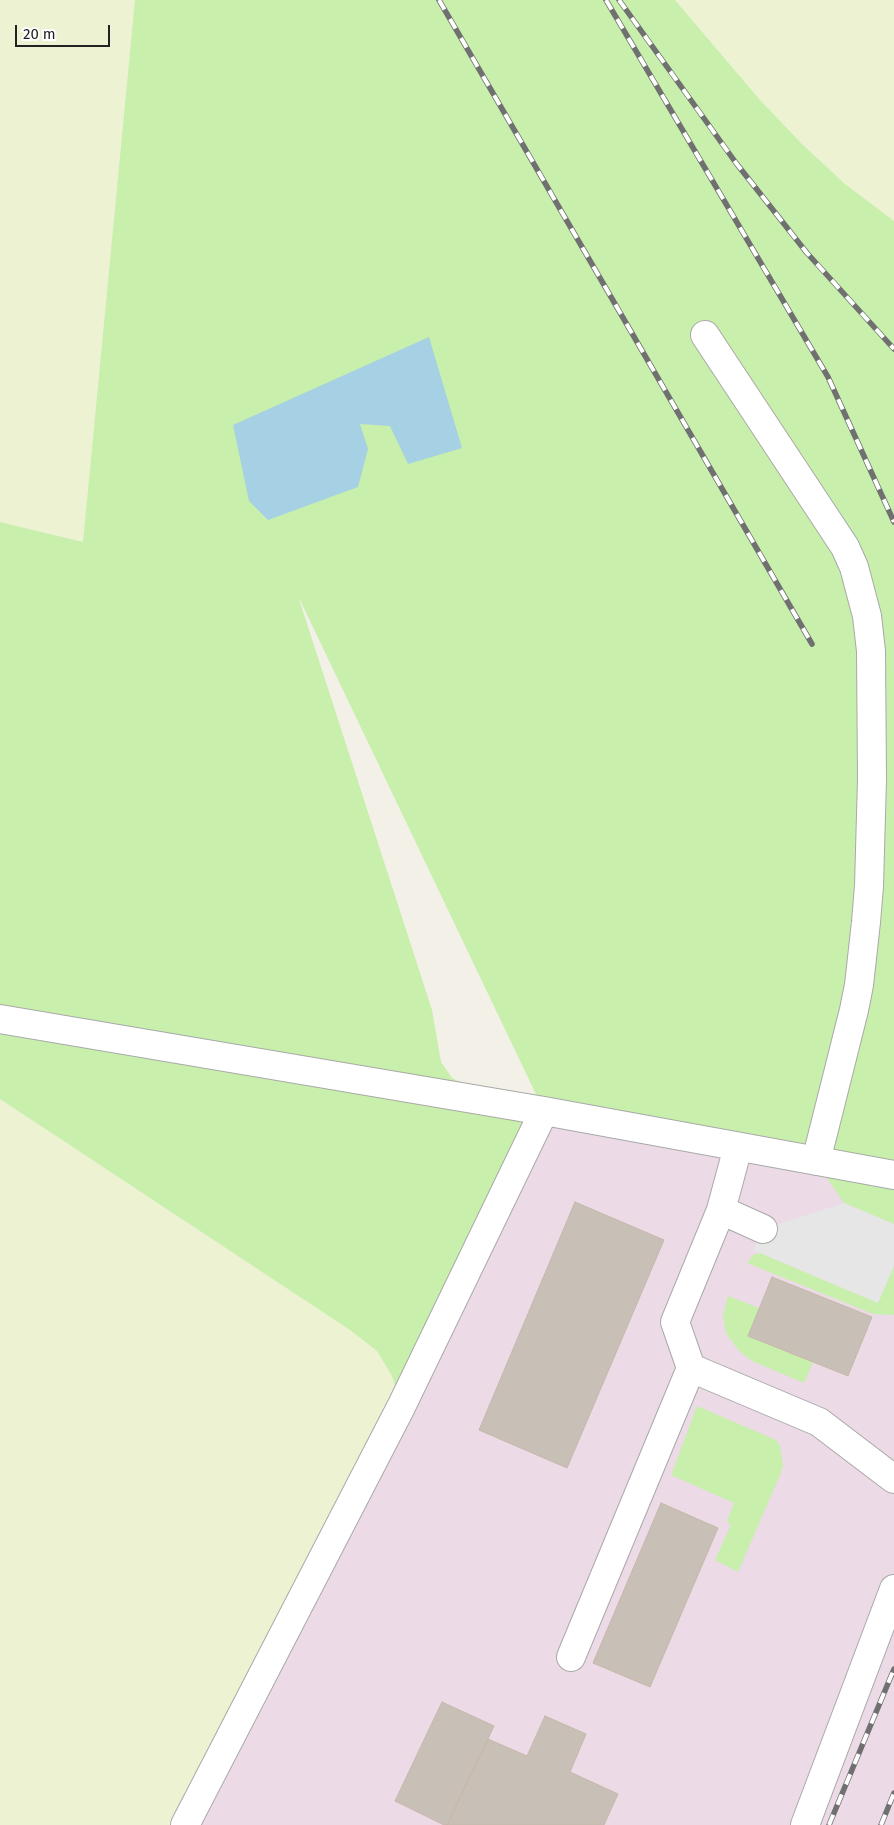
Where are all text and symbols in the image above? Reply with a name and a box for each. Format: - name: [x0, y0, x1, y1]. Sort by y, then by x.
- scale bar: [18, 15, 112, 47]
- text: 20 m: [23, 25, 56, 43]

